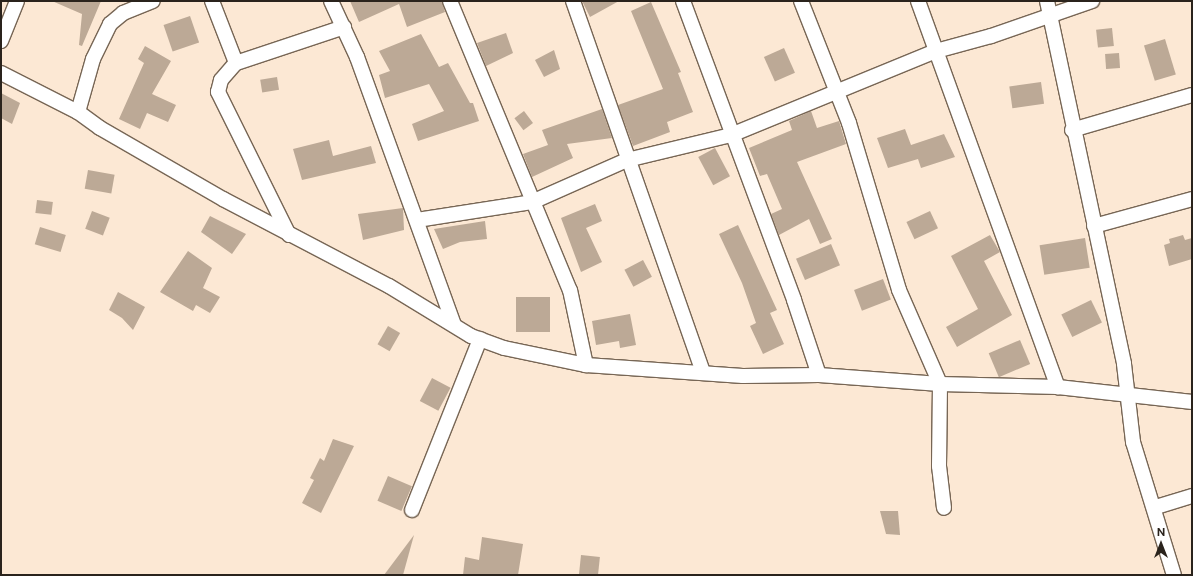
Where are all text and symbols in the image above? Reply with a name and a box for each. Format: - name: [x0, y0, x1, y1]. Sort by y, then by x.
- north arrow: [1141, 524, 1181, 564]
- text: N: [1157, 526, 1165, 538]

